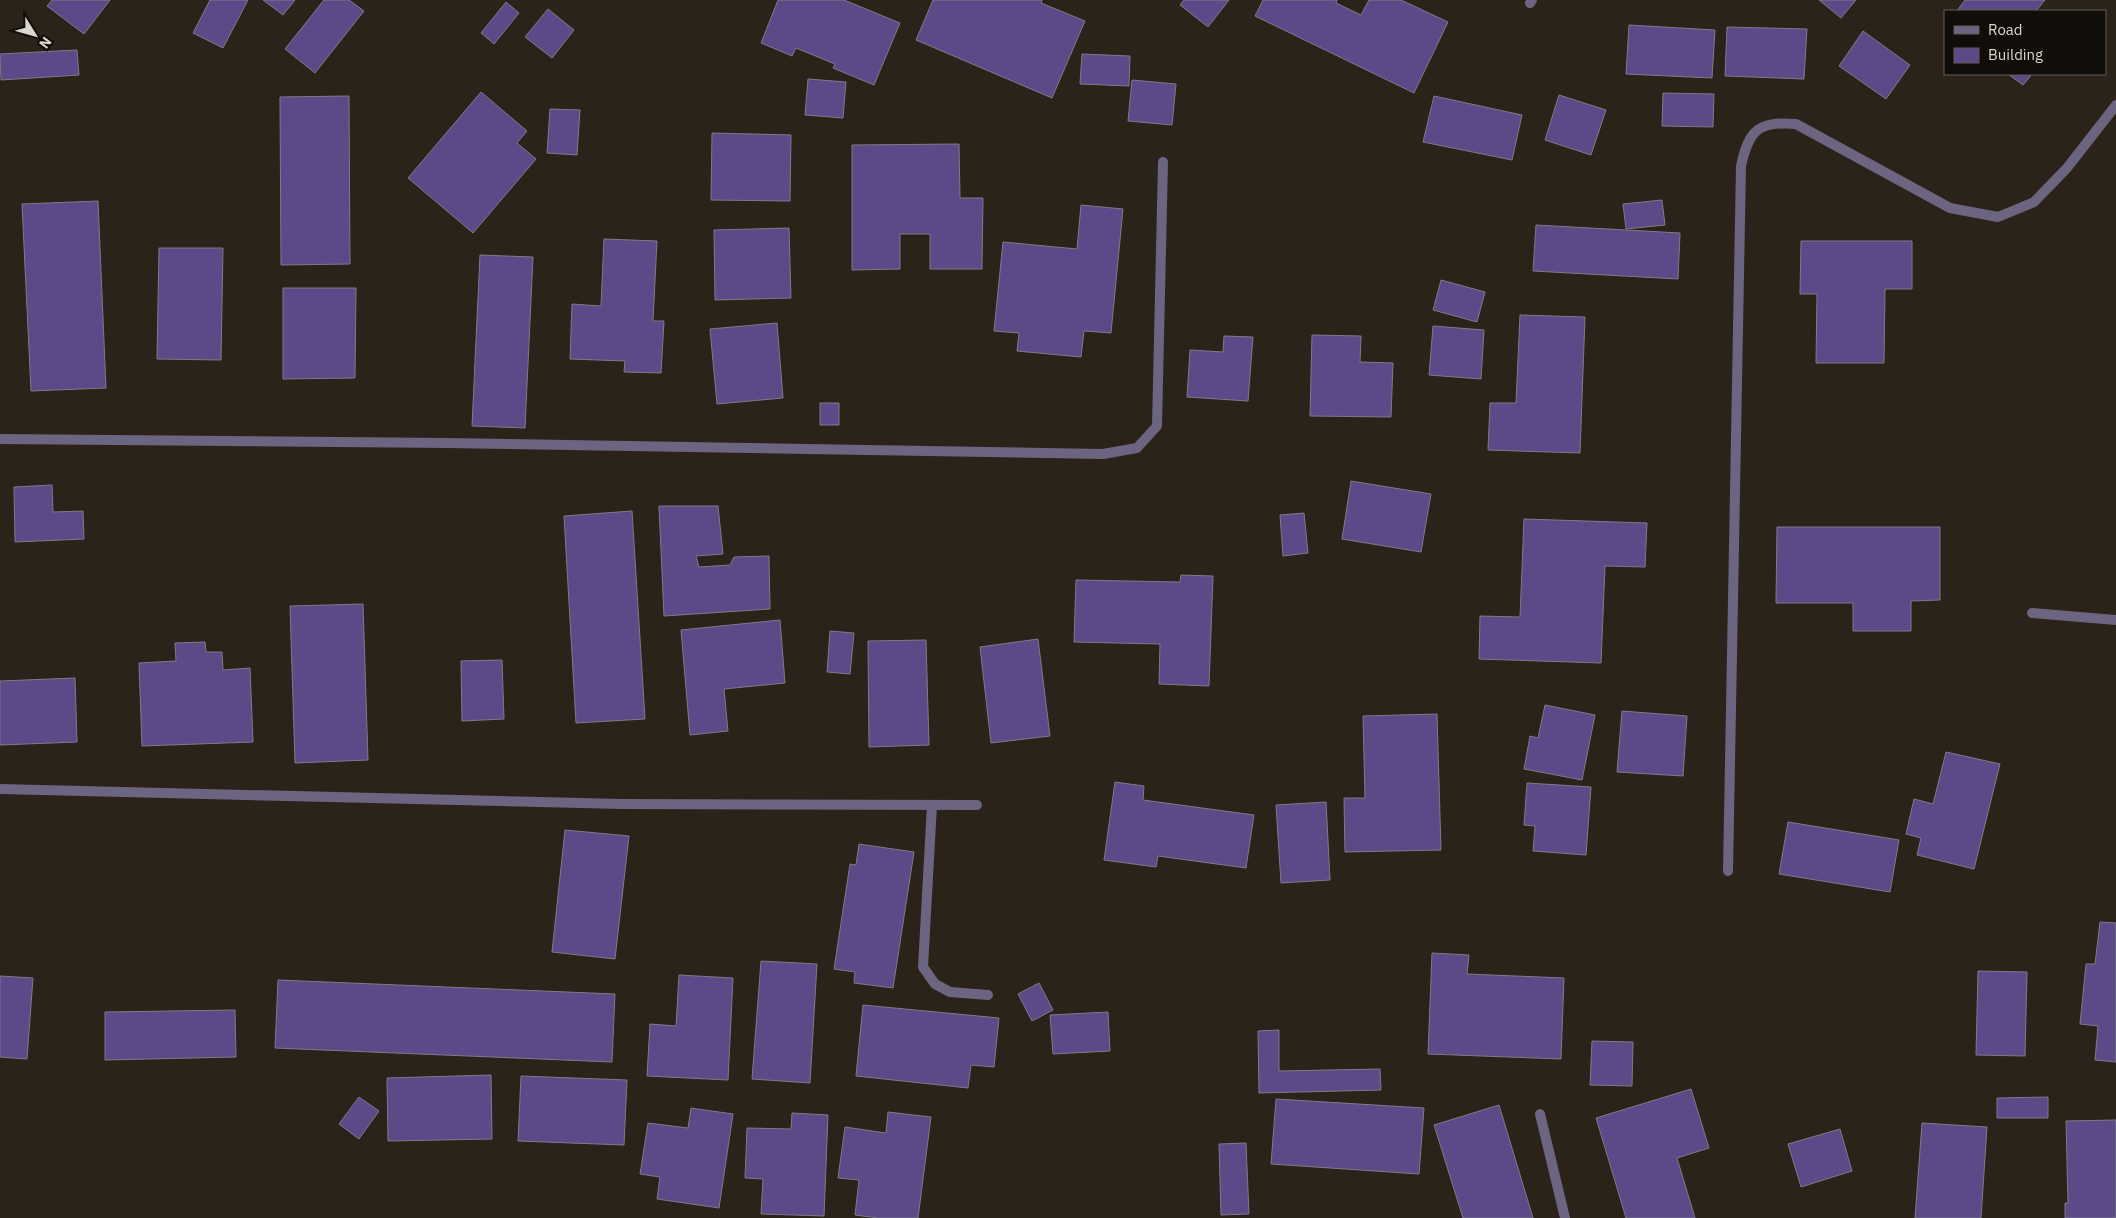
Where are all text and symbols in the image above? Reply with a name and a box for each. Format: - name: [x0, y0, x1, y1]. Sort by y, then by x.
- north arrow: [10, 10, 60, 60]
- legend: [1944, 10, 2106, 75]
- text: Road: [1988, 20, 2023, 39]
- text: N: [35, 33, 56, 52]
- text: Building: [1988, 45, 2043, 64]

